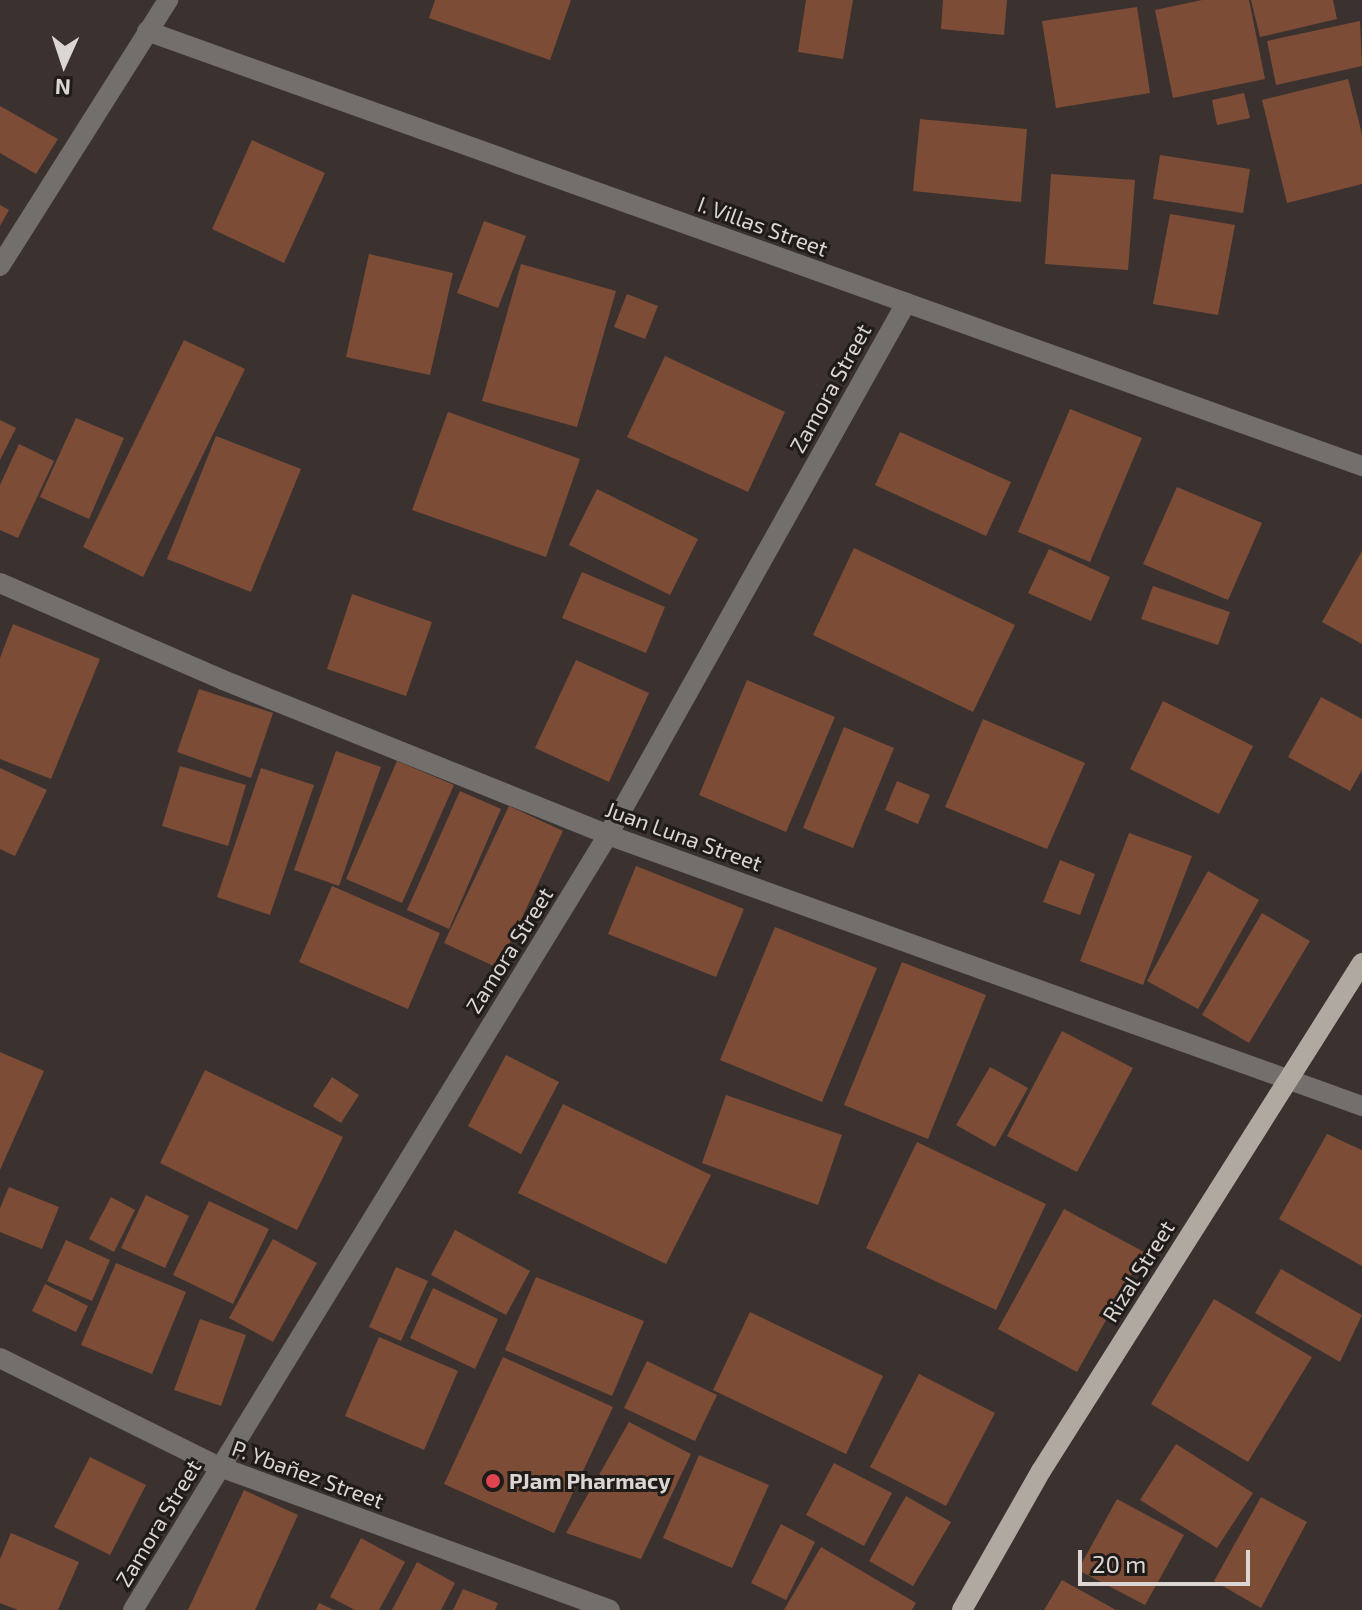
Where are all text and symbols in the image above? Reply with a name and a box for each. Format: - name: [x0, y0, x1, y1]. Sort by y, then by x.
- north arrow: [24, 24, 104, 104]
- text: N: [54, 75, 71, 101]
- street label: I. Villas Street: [694, 190, 832, 262]
- street label: Zamora Street: [784, 319, 876, 457]
- street label: Juan Luna Street: [602, 795, 766, 877]
- street label: Zamora Street: [460, 882, 558, 1018]
- street label: Rizal Street: [1096, 1215, 1180, 1327]
- street label: P. Ybañez Street: [228, 1434, 388, 1514]
- street label: Zamora Street: [110, 1455, 206, 1591]
- place label: PJam Pharmacy: [509, 1468, 671, 1494]
- marker: PJam Pharmacy: [484, 1472, 502, 1490]
- scale bar: [1082, 1534, 1254, 1584]
- text: 20 m: [1092, 1549, 1146, 1578]

